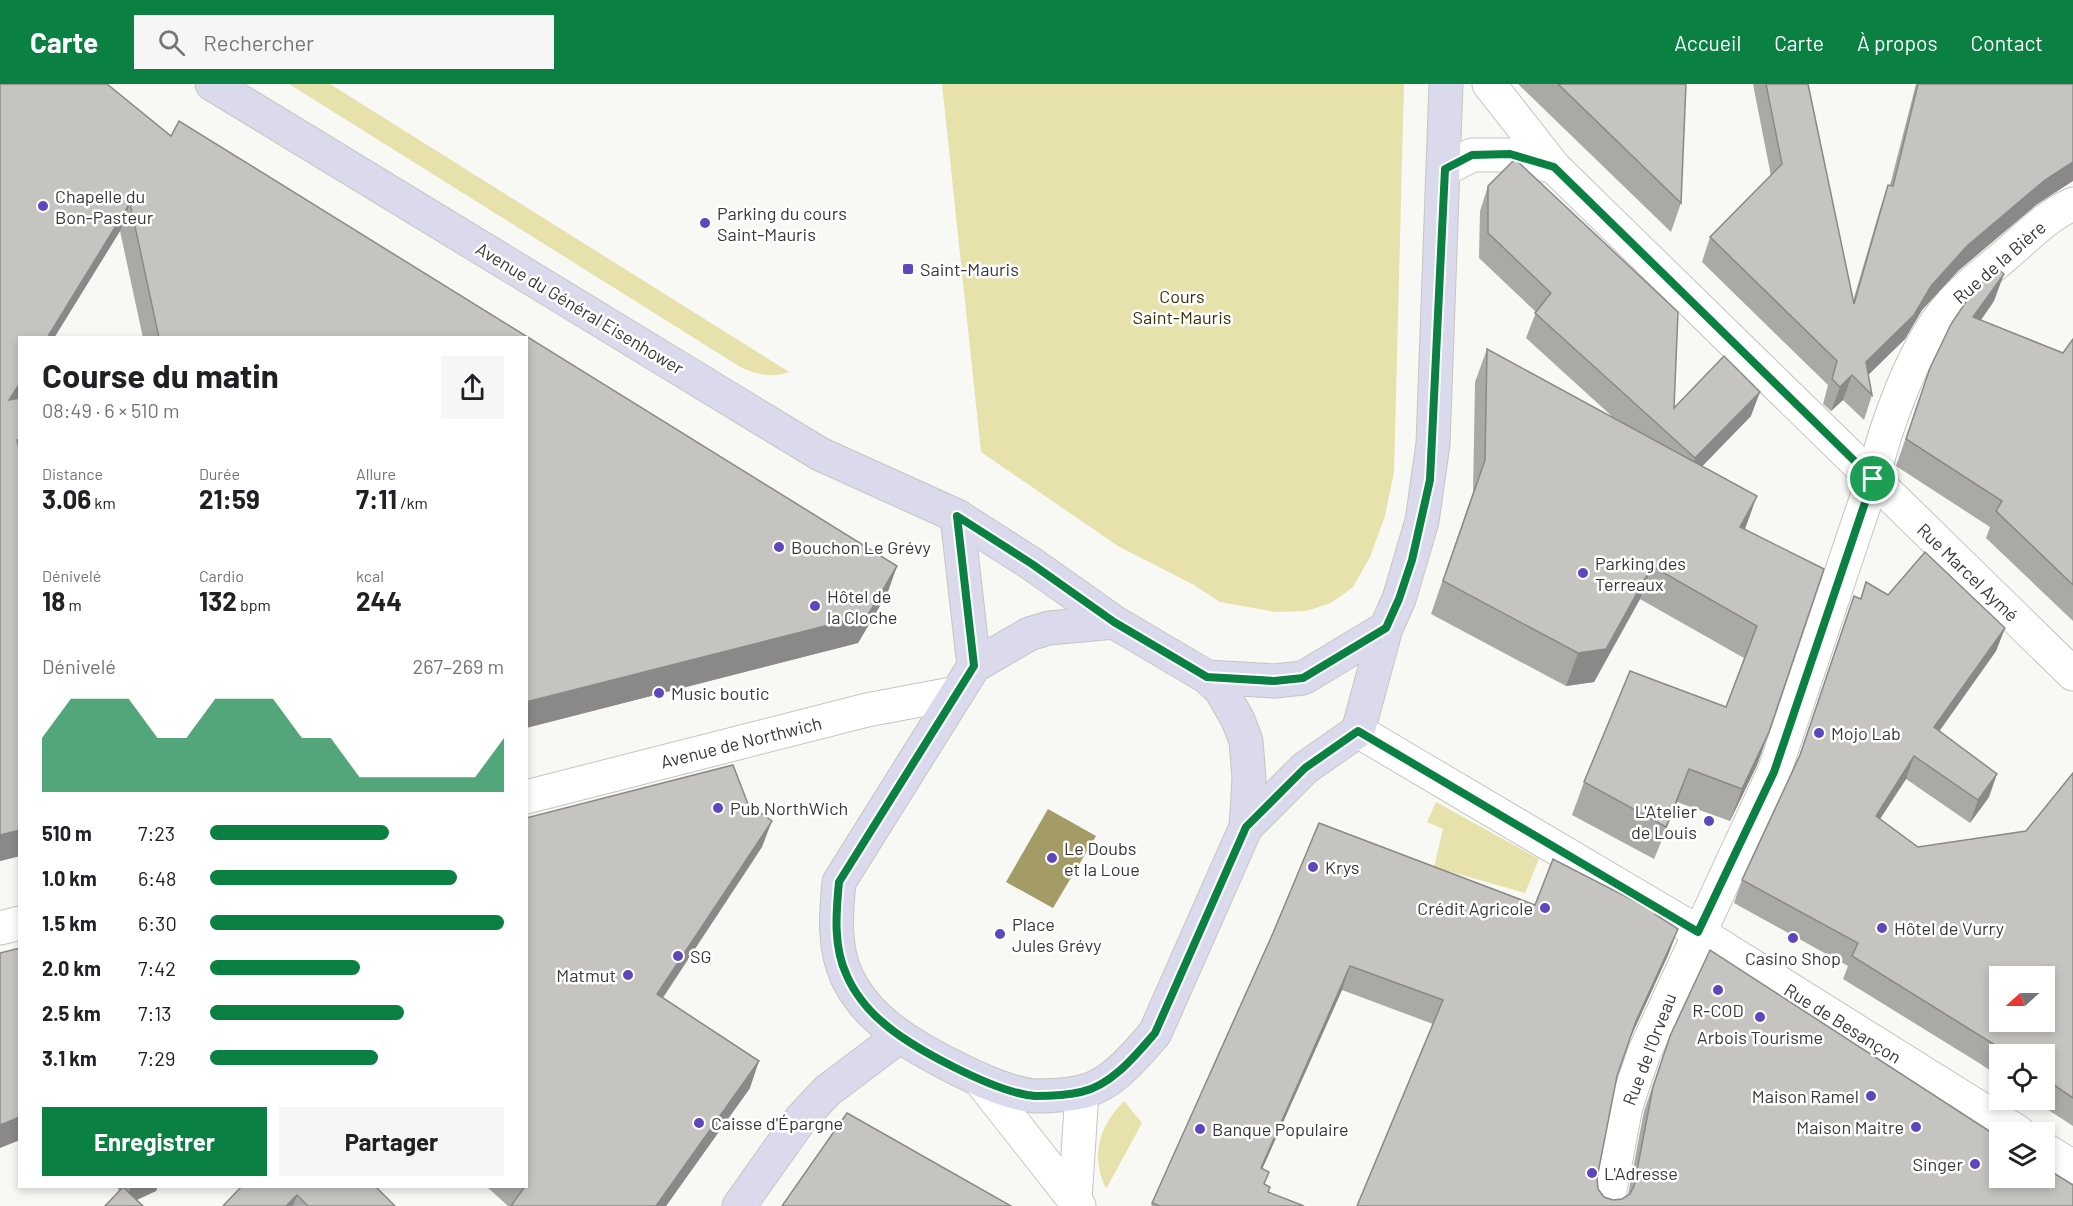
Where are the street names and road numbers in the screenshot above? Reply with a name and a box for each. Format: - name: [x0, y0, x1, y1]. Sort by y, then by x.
- street label: Rue de la Bière: [1948, 216, 2050, 308]
- street label: Avenue du Général Eisenhower: [472, 237, 688, 379]
- street label: Rue Marcel Aymé: [1913, 518, 2023, 626]
- street label: Avenue de Northwich: [658, 711, 824, 773]
- street label: Rue de Besançon: [1780, 978, 1906, 1068]
- street label: Rue de l'Orveau: [1618, 990, 1680, 1108]

